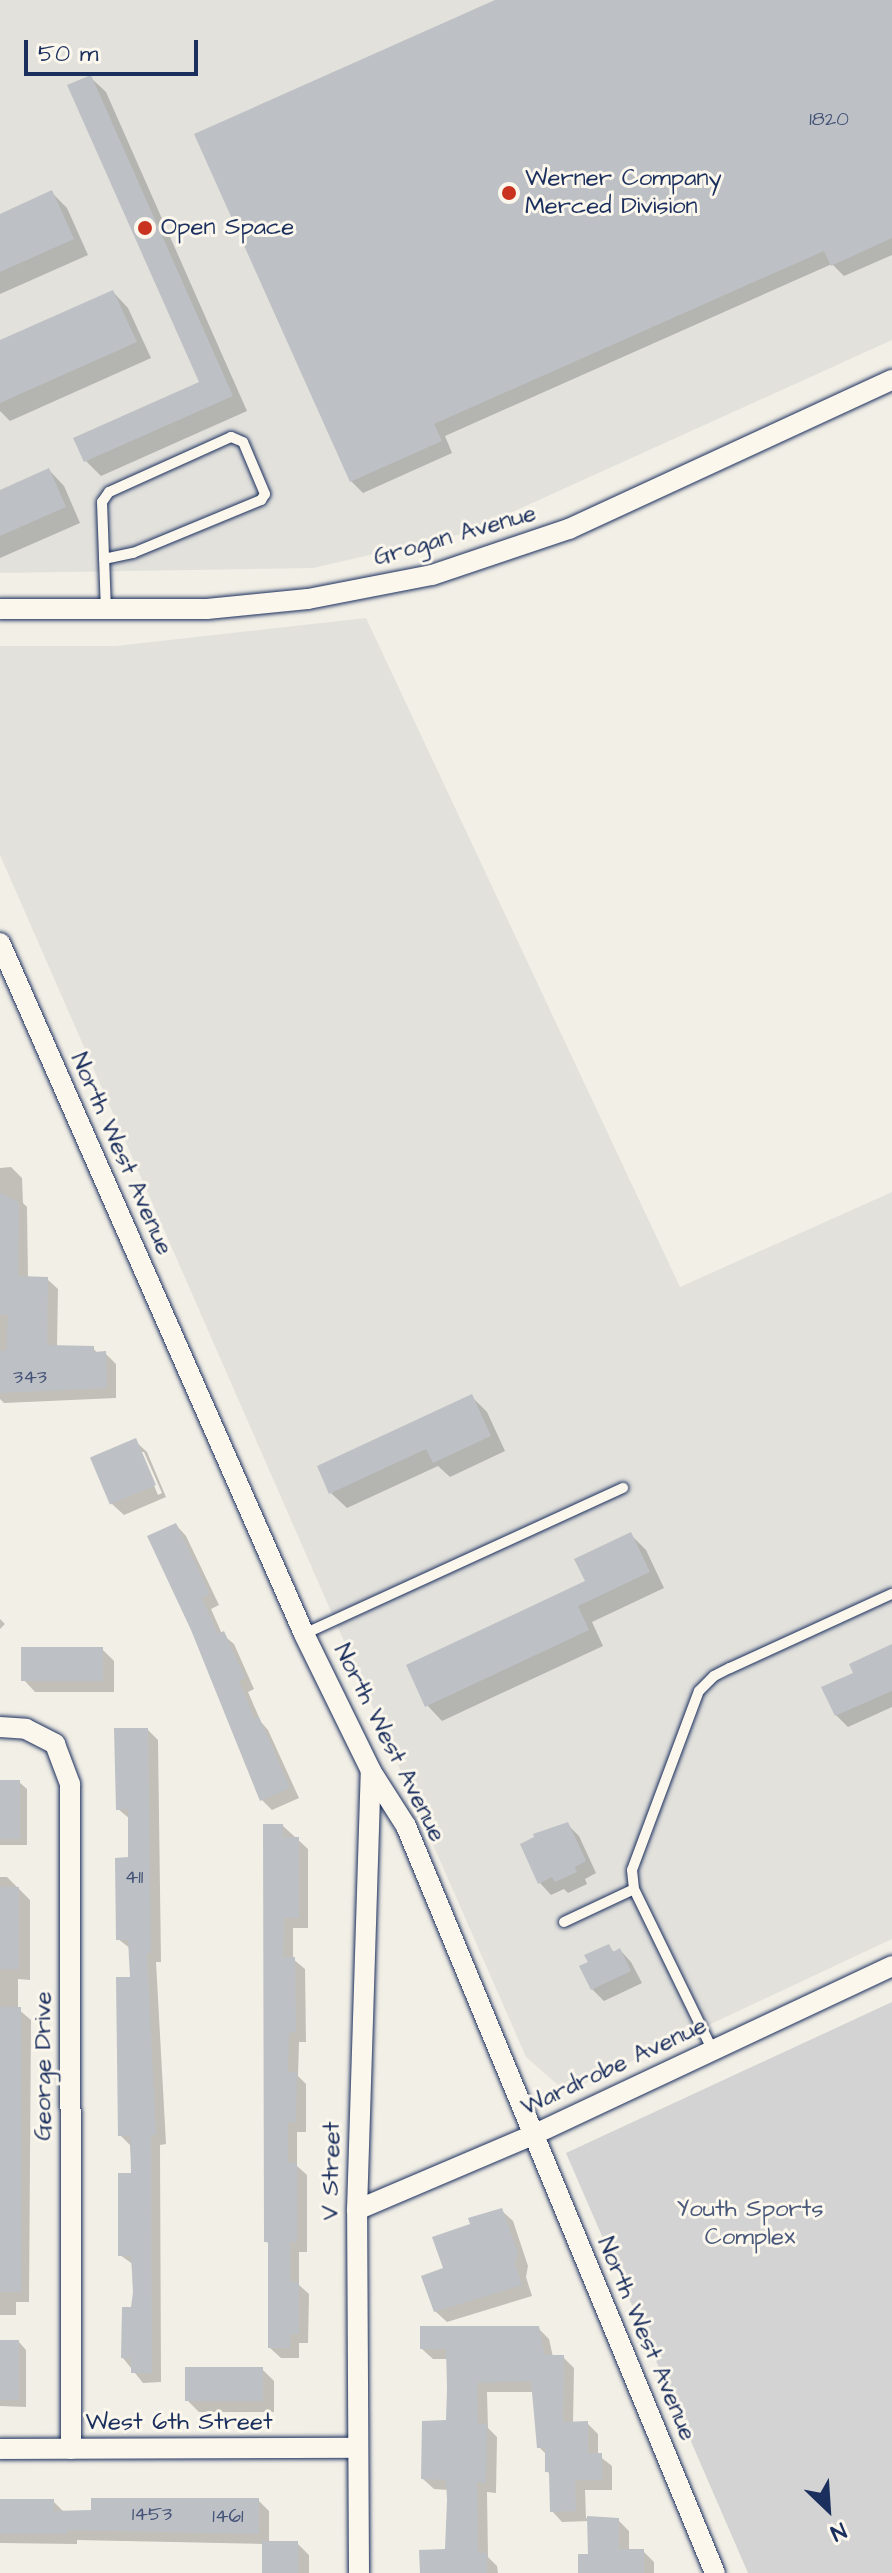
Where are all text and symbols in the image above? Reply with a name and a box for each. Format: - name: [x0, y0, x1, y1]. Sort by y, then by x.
- scale bar: [28, 24, 202, 74]
- text: 50 m: [38, 37, 98, 71]
- house number: 1820: [809, 107, 849, 131]
- place label: Werner Company Merced Division: [525, 165, 722, 221]
- marker: Werner Company Merced Division: [500, 184, 518, 202]
- place label: Open Space: [161, 214, 294, 242]
- marker: Open Space: [136, 219, 154, 237]
- street label: Grogan Avenue: [371, 499, 539, 573]
- street label: North West Avenue: [64, 1049, 178, 1259]
- house number: 343: [13, 1365, 47, 1389]
- street label: North West Avenue: [327, 1639, 451, 1847]
- house number: 411: [125, 1865, 143, 1889]
- street label: George Drive: [30, 1991, 58, 2141]
- street label: Wardrobe Avenue: [517, 2011, 711, 2123]
- street label: V Street: [317, 2121, 347, 2221]
- park label: Youth Sports Complex: [677, 2196, 823, 2252]
- street label: North West Avenue: [590, 2233, 702, 2445]
- street label: West 6th Street: [85, 2409, 273, 2437]
- north arrow: [788, 2469, 868, 2549]
- house number: 1453: [132, 2502, 172, 2526]
- house number: 1461: [212, 2504, 244, 2528]
- text: N: [826, 2514, 851, 2548]

